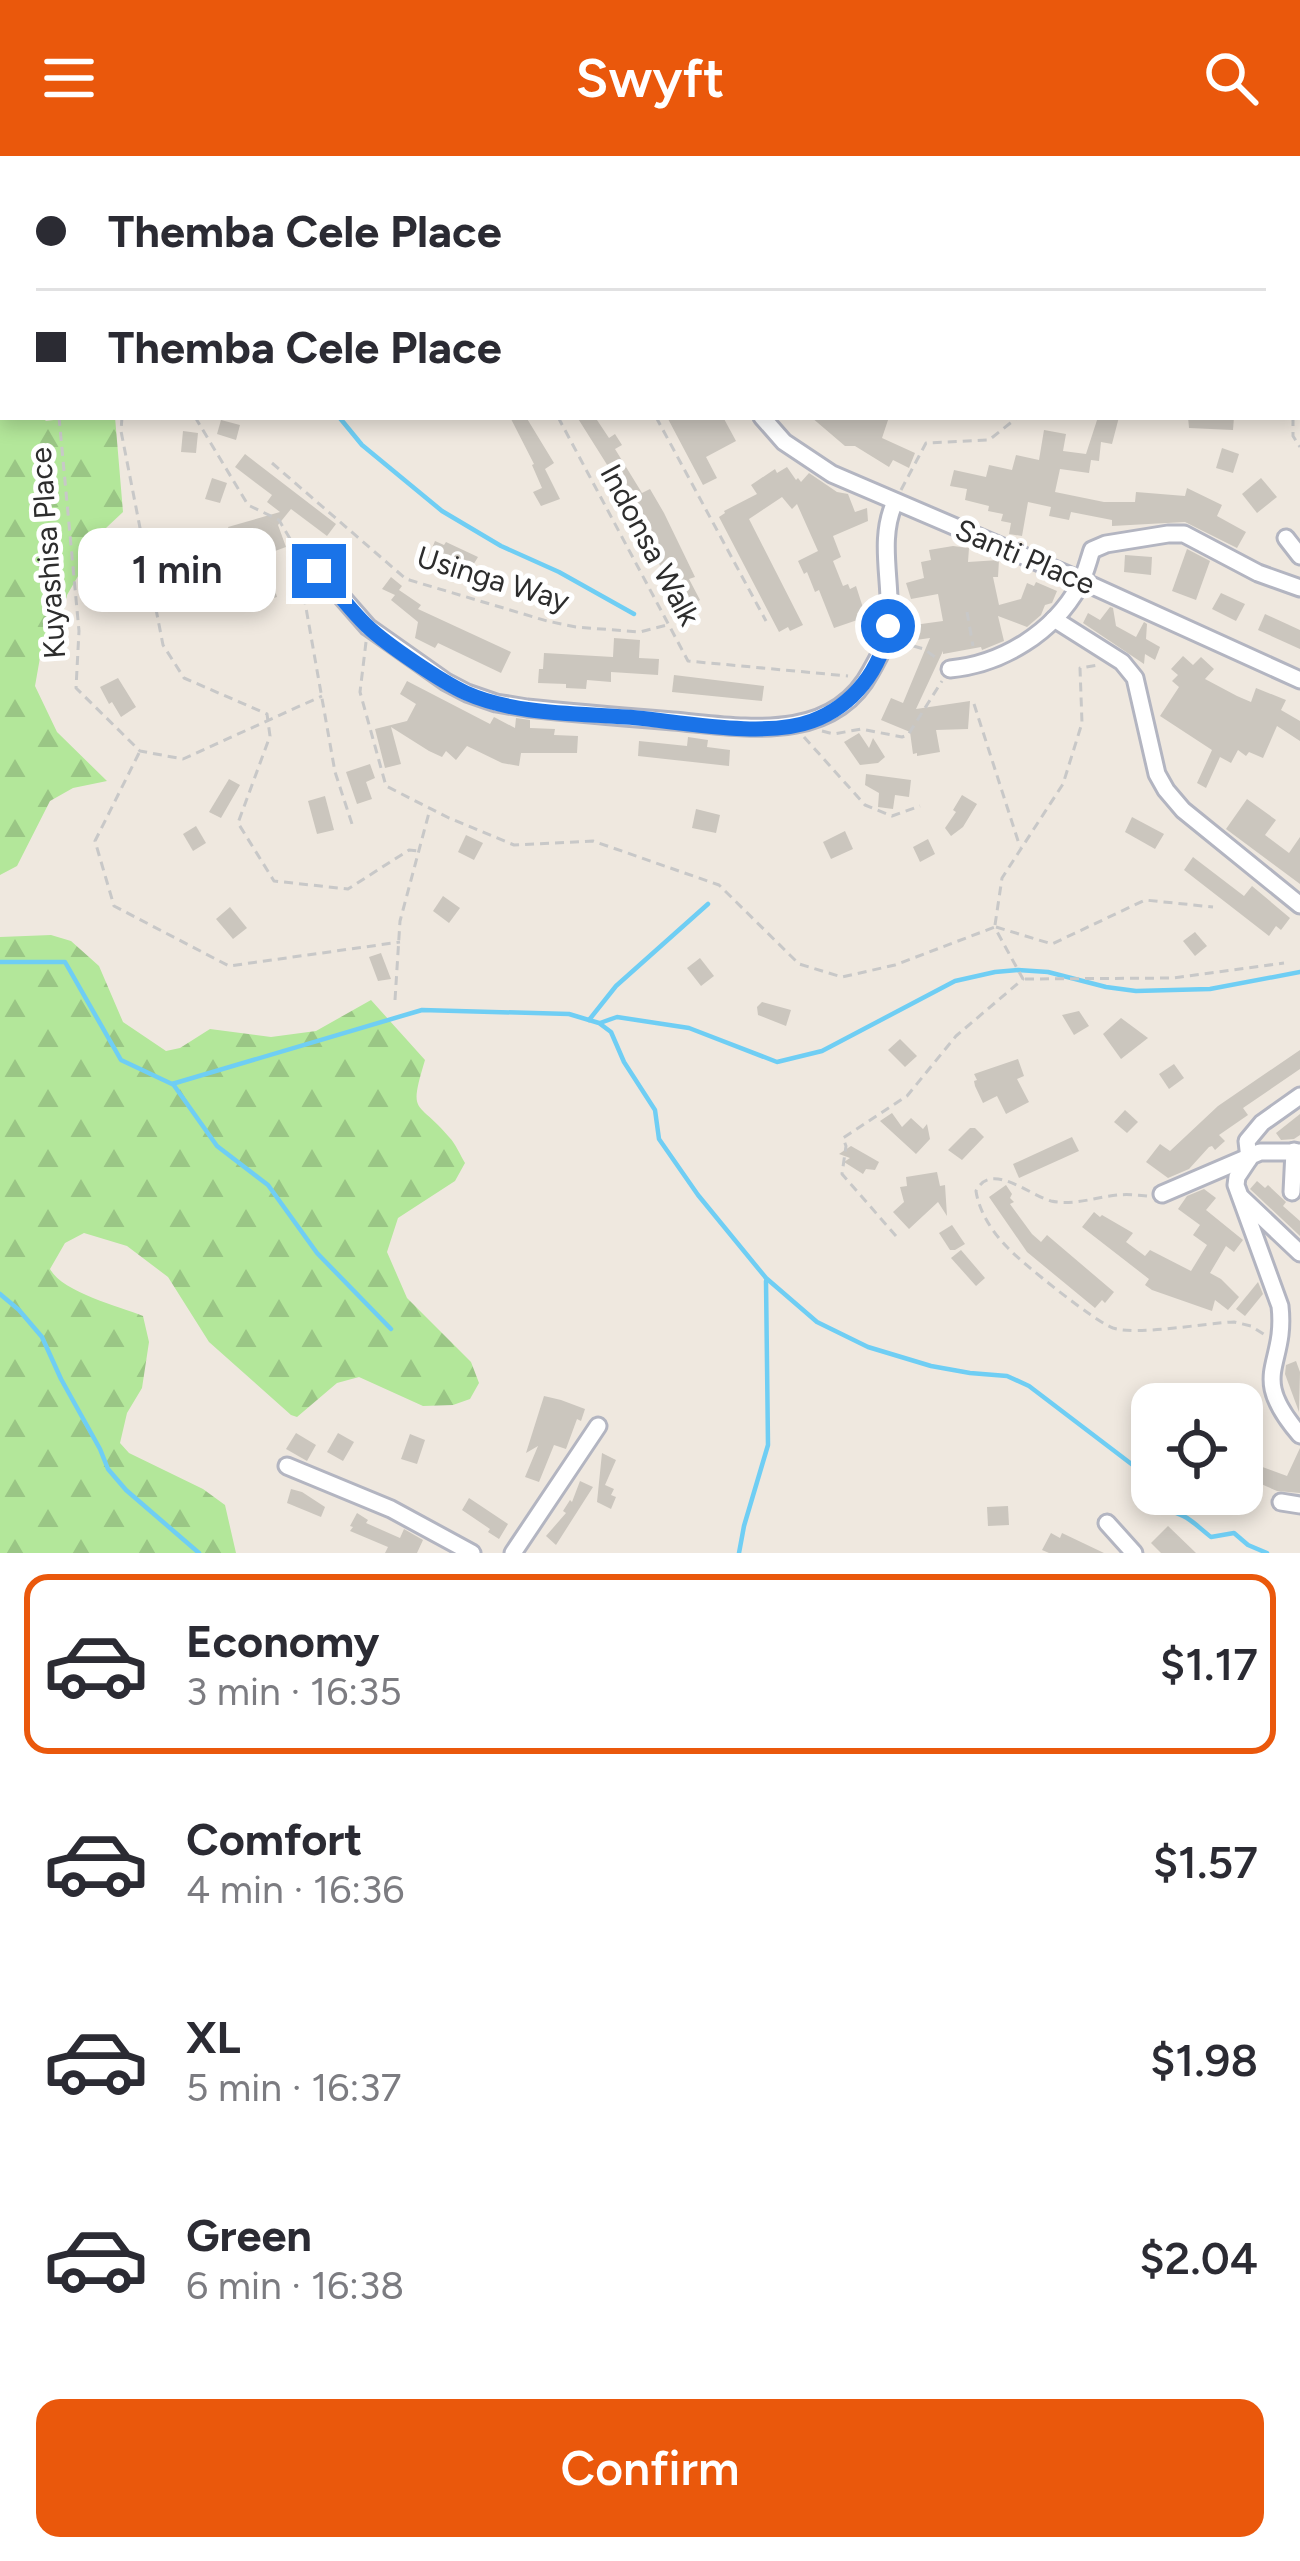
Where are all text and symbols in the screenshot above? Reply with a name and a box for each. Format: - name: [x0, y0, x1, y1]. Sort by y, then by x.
- icon: menu: [36, 45, 102, 111]
- icon: search: [1198, 45, 1264, 111]
- text: Swyft: [576, 46, 724, 111]
- text: Themba Cele Place: [108, 204, 502, 258]
- text: Themba Cele Place: [108, 320, 502, 374]
- street label: Kuyashisa Place: [22, 446, 73, 660]
- street label: Indonsa Walk: [592, 458, 709, 632]
- street label: Santi Place: [950, 511, 1101, 602]
- callout: 1 min: [79, 529, 277, 613]
- street label: Usinga Way: [412, 538, 574, 619]
- route end: [292, 544, 346, 598]
- text: 1 min: [131, 546, 223, 593]
- route start: [861, 599, 915, 653]
- map controls: [1131, 1383, 1263, 1515]
- button: locate: [1131, 1383, 1263, 1515]
- icon: car: [42, 1610, 150, 1718]
- text: Economy: [186, 1614, 379, 1668]
- text: $1.17: [1160, 1637, 1258, 1691]
- text: 3 min · 16:35: [186, 1668, 402, 1715]
- icon: car: [42, 1808, 150, 1916]
- text: Comfort: [186, 1812, 362, 1866]
- text: $1.57: [1153, 1835, 1258, 1889]
- text: 4 min · 16:36: [186, 1866, 404, 1913]
- icon: car: [42, 2006, 150, 2114]
- text: XL: [186, 2010, 241, 2064]
- text: $1.98: [1150, 2033, 1258, 2087]
- text: 5 min · 16:37: [186, 2064, 401, 2111]
- icon: car: [42, 2204, 150, 2312]
- text: Green: [186, 2208, 312, 2262]
- text: $2.04: [1139, 2231, 1258, 2285]
- text: 6 min · 16:38: [186, 2262, 404, 2309]
- button: Confirm: [36, 2399, 1264, 2537]

